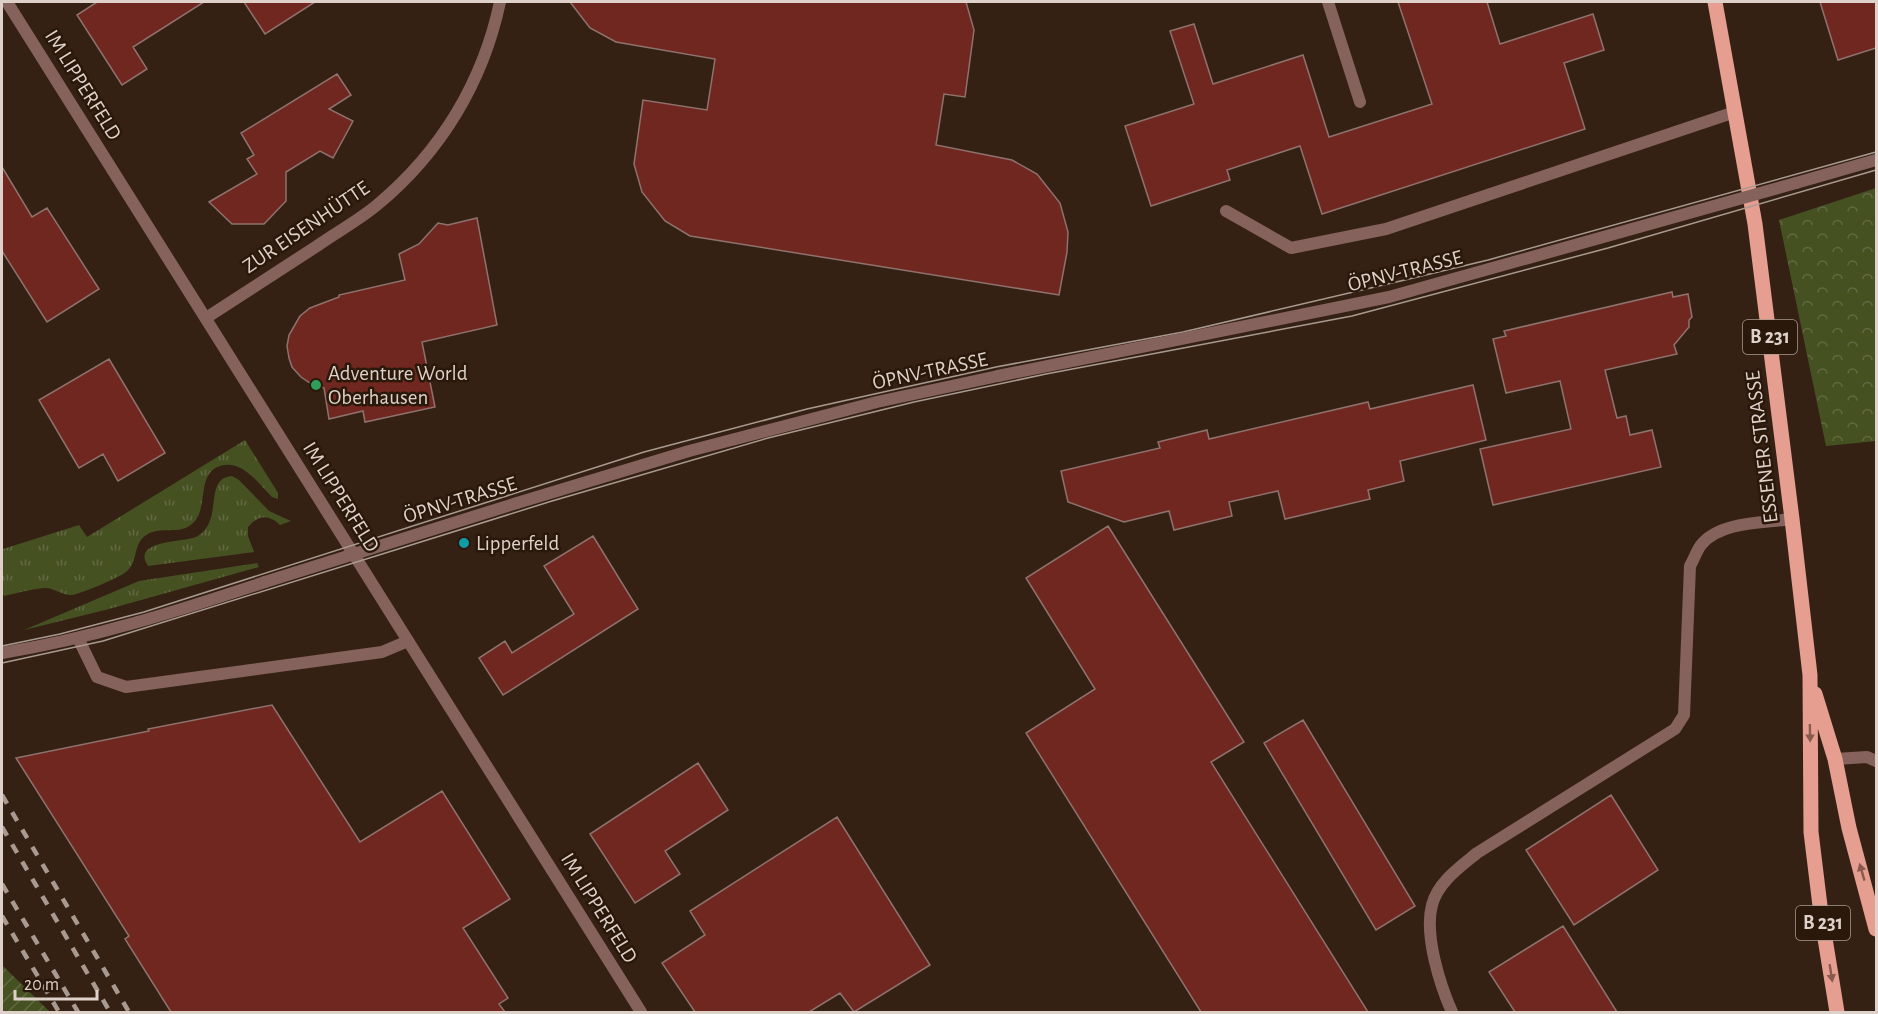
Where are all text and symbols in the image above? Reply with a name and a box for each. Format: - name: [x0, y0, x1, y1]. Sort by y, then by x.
- street label: IM LIPPERFELD: [41, 26, 125, 144]
- street label: ZUR EISENHÜTTE: [238, 176, 373, 277]
- street label: ÖPNV-TRASSE: [1345, 246, 1464, 295]
- road number: B 231: [1743, 320, 1797, 354]
- street label: ÖPNV-TRASSE: [870, 348, 990, 393]
- place label: Adventure World Oberhausen: [328, 363, 468, 408]
- street label: ESSENER STRASSE: [1742, 370, 1782, 524]
- marker: Adventure World Oberhausen: [309, 378, 323, 392]
- street label: IM LIPPERFELD: [299, 438, 383, 556]
- street label: ÖPNV-TRASSE: [401, 472, 519, 527]
- place label: Lipperfeld: [476, 533, 560, 554]
- marker: Lipperfeld: [457, 536, 471, 550]
- one-way arrow: [1805, 724, 1815, 743]
- street label: IM LIPPERFELD: [557, 849, 641, 967]
- one-way arrow: [1857, 863, 1866, 881]
- road number: B 231: [1796, 906, 1850, 940]
- scale bar: [15, 963, 98, 1001]
- one-way arrow: [1827, 964, 1836, 983]
- text: 20 m: [24, 976, 59, 994]

